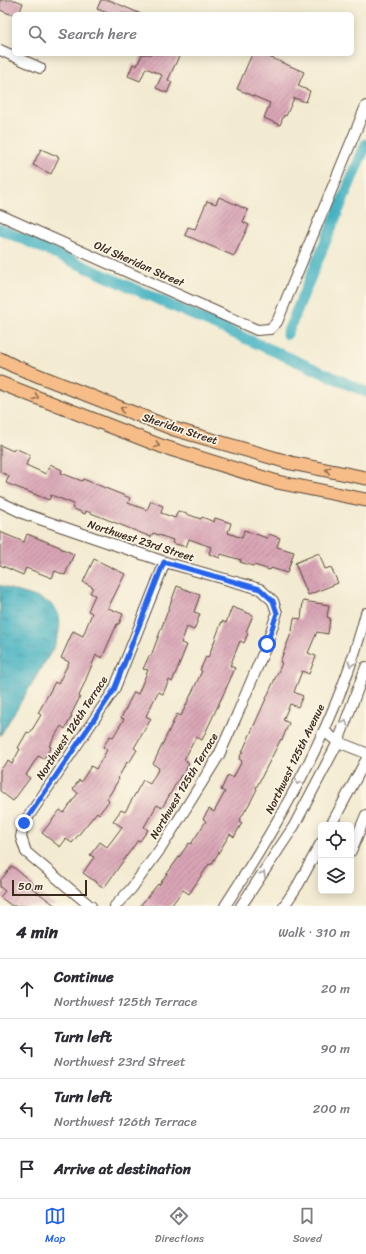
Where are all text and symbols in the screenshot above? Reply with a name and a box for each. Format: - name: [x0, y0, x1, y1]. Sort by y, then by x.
- search box: [12, 12, 354, 56]
- text: Search here: [58, 21, 137, 47]
- icon: search: [26, 23, 48, 45]
- street label: Old Sheridan Street: [91, 236, 188, 293]
- one-way arrow: [33, 393, 40, 401]
- one-way arrow: [120, 406, 127, 414]
- street label: Sheridan Street: [140, 408, 220, 450]
- one-way arrow: [154, 440, 161, 448]
- one-way arrow: [325, 467, 331, 475]
- street label: Northwest 23rd Street: [85, 515, 197, 567]
- route start: [258, 635, 276, 653]
- one-way arrow: [348, 660, 356, 667]
- street label: Northwest 126th Terrace: [31, 672, 113, 784]
- street label: Northwest 125th Avenue: [260, 700, 330, 817]
- one-way arrow: [341, 720, 349, 727]
- street label: Northwest 125th Terrace: [145, 729, 224, 843]
- one-way arrow: [296, 778, 303, 785]
- route end: [15, 814, 33, 832]
- map controls: [318, 822, 354, 894]
- button: locate: [318, 822, 354, 858]
- button: layers: [318, 858, 354, 894]
- one-way arrow: [259, 871, 266, 878]
- text: 50 m: [18, 877, 43, 896]
- scale bar: [12, 878, 87, 897]
- text: 4 min: [16, 917, 58, 947]
- text: Walk · 310 m: [278, 921, 350, 944]
- text: Continue: [54, 964, 114, 990]
- text: 20 m: [321, 977, 350, 1000]
- icon: ahead: [16, 978, 38, 1000]
- text: Northwest 125th Terrace: [54, 990, 197, 1013]
- text: Turn left: [54, 1024, 112, 1050]
- text: 90 m: [320, 1037, 350, 1060]
- icon: left: [16, 1038, 38, 1060]
- text: Northwest 23rd Street: [54, 1050, 186, 1073]
- text: Turn left: [54, 1084, 112, 1110]
- text: 200 m: [313, 1097, 350, 1120]
- icon: left: [16, 1098, 38, 1120]
- text: Northwest 126th Terrace: [54, 1110, 197, 1133]
- text: Arrive at destination: [54, 1156, 191, 1182]
- icon: arrive: [16, 1158, 38, 1180]
- tab: Map: [44, 1205, 66, 1248]
- tab: Directions: [155, 1205, 204, 1248]
- tab: Saved: [293, 1205, 322, 1248]

